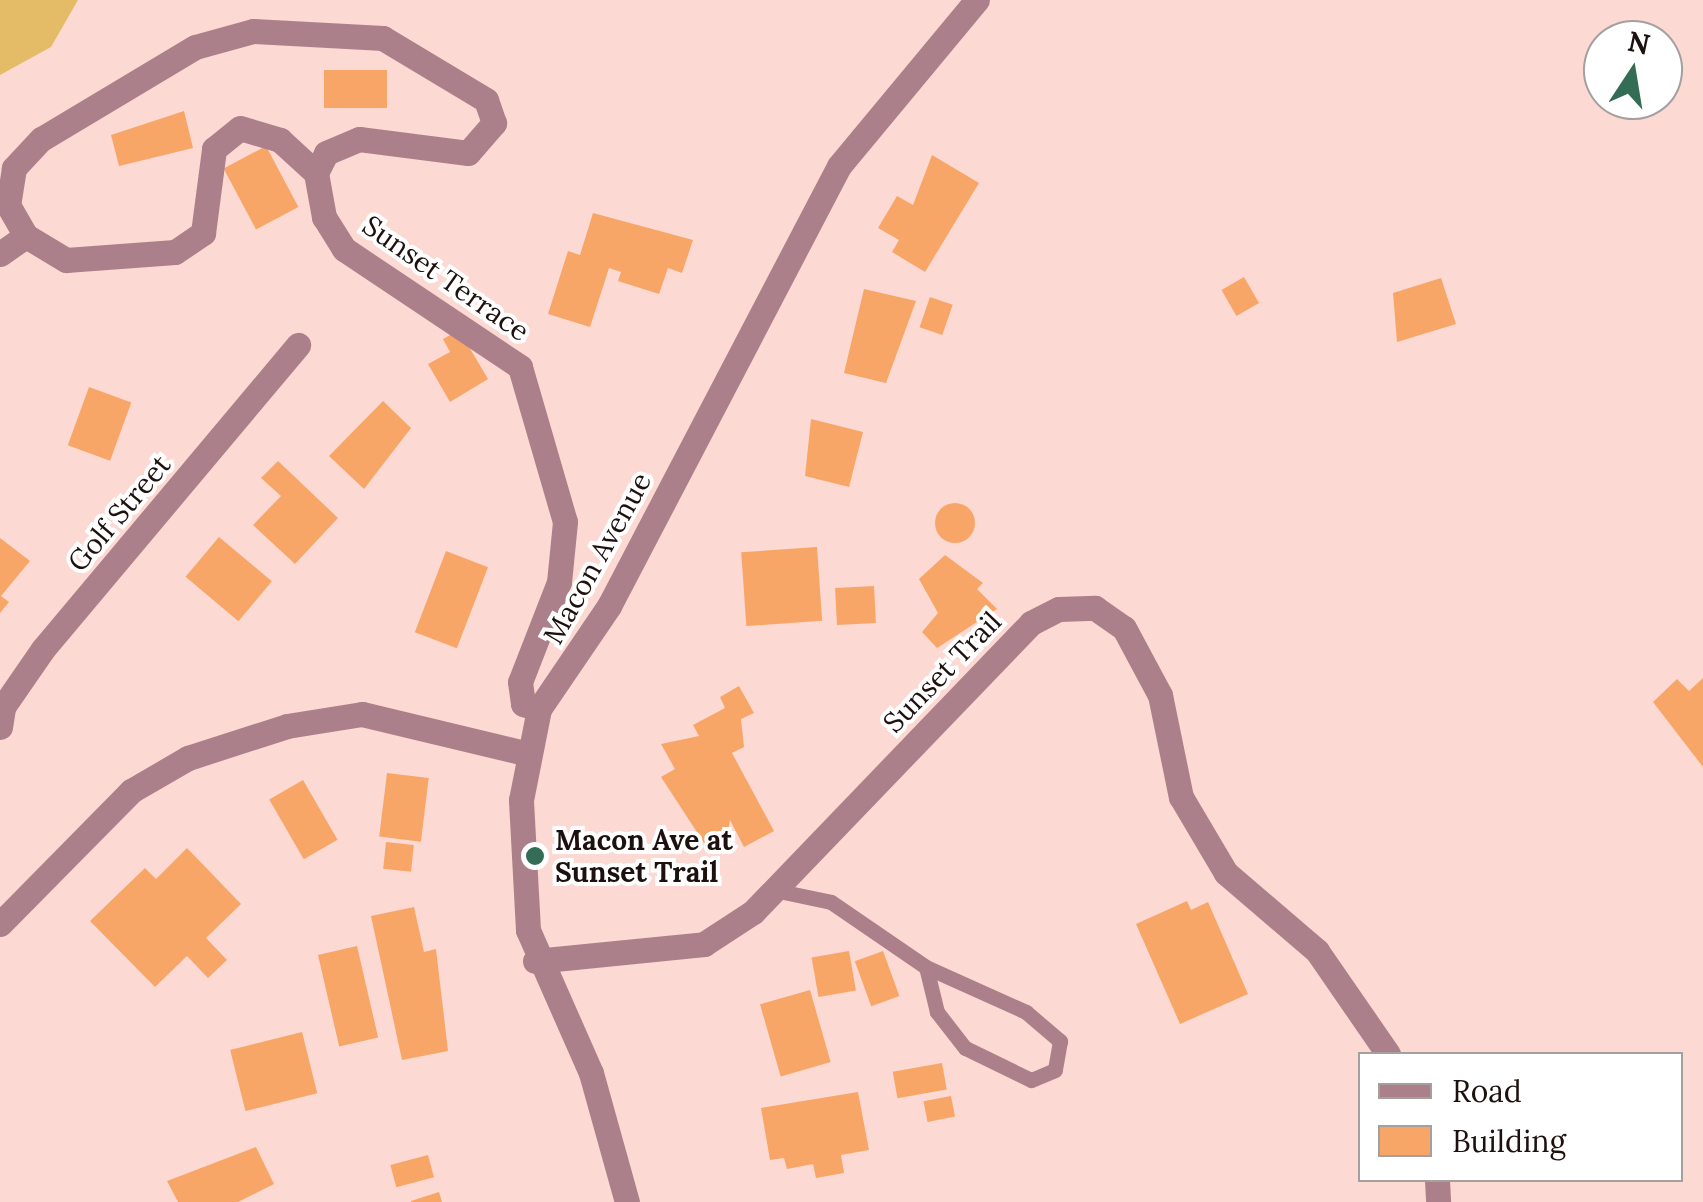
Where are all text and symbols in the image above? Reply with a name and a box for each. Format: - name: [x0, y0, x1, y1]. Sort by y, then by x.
- north arrow: [1583, 20, 1683, 120]
- text: N: [1624, 23, 1653, 62]
- street label: Sunset Terrace: [356, 208, 536, 348]
- street label: Golf Street: [61, 448, 177, 578]
- street label: Macon Avenue: [536, 466, 658, 650]
- street label: Sunset Trail: [876, 605, 1008, 739]
- place label: Macon Ave at Sunset Trail: [555, 823, 733, 889]
- marker: Macon Ave at Sunset Trail: [524, 845, 546, 867]
- legend: [1358, 1052, 1683, 1182]
- text: Road: [1452, 1072, 1522, 1110]
- text: Building: [1452, 1122, 1566, 1160]

